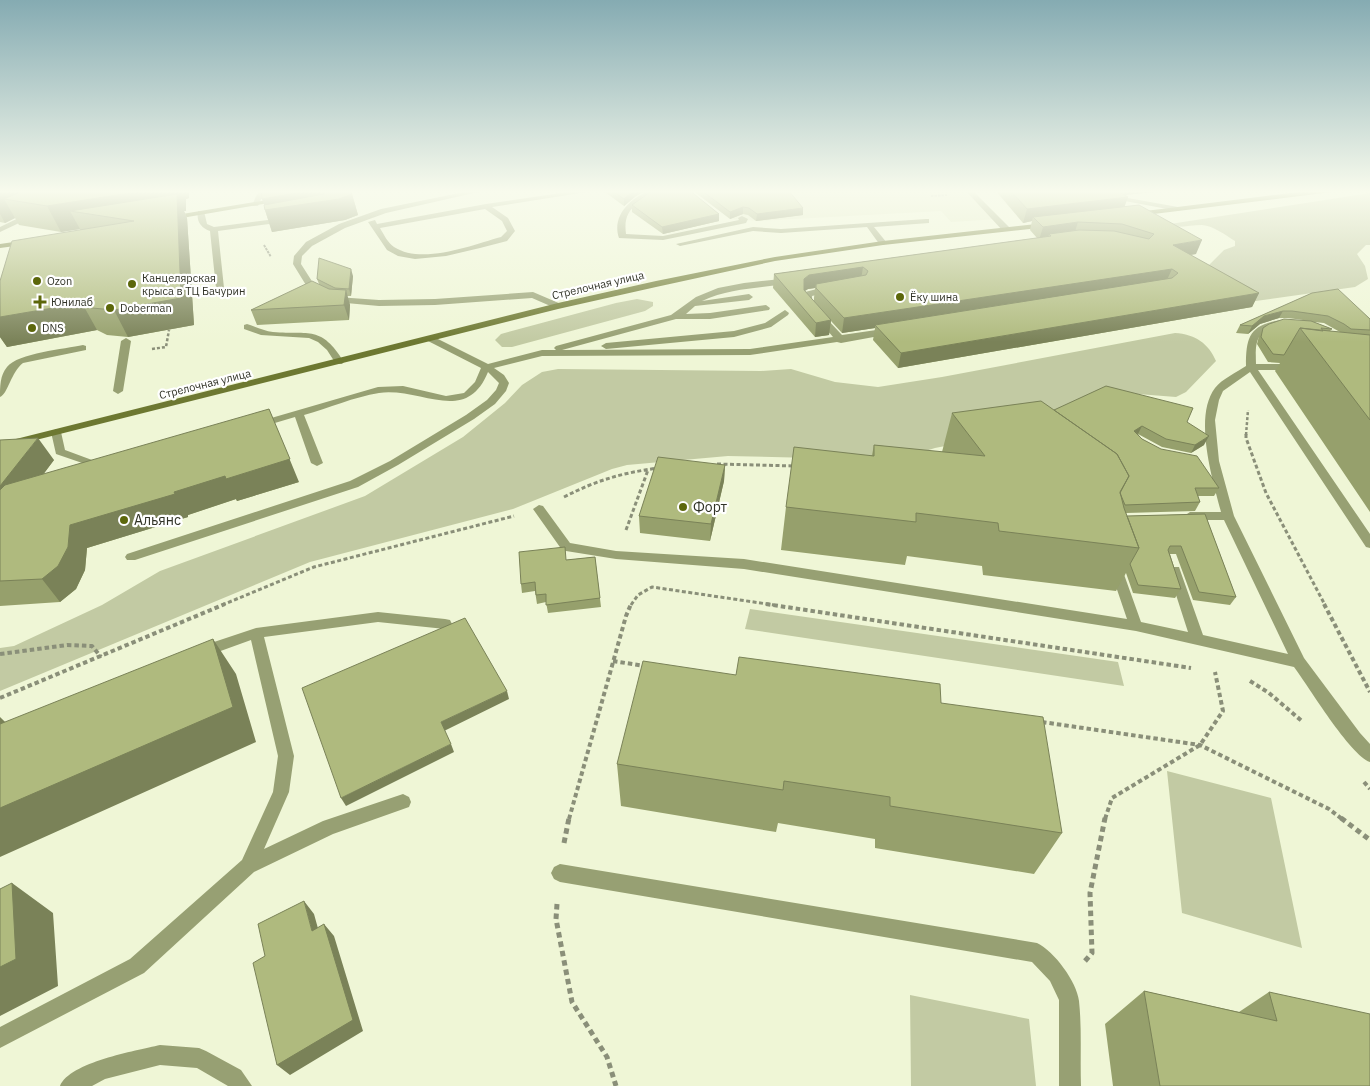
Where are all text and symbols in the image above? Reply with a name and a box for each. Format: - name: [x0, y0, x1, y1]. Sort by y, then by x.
- street label: Стрелочная улица: [551, 268, 646, 302]
- place label: Канцелярская крыса в ТЦ Бачурин: [142, 271, 246, 298]
- place label: Ozon: [47, 274, 72, 288]
- marker: Ozon: [31, 275, 43, 287]
- marker: Канцелярская крыса в ТЦ Бачурин: [126, 278, 138, 290]
- place label: Ёку шина: [910, 290, 958, 304]
- marker: Ёку шина: [894, 291, 906, 303]
- marker: Юнилаб: [33, 295, 47, 309]
- place label: Юнилаб: [51, 295, 93, 309]
- place label: Doberman: [120, 301, 172, 315]
- marker: Doberman: [104, 302, 116, 314]
- place label: DNS: [42, 321, 64, 335]
- marker: DNS: [26, 322, 38, 334]
- street label: Стрелочная улица: [158, 366, 252, 402]
- place label: Форт: [693, 498, 728, 516]
- marker: Форт: [677, 501, 689, 513]
- place label: Альянс: [134, 511, 181, 529]
- marker: Альянс: [118, 514, 130, 526]

